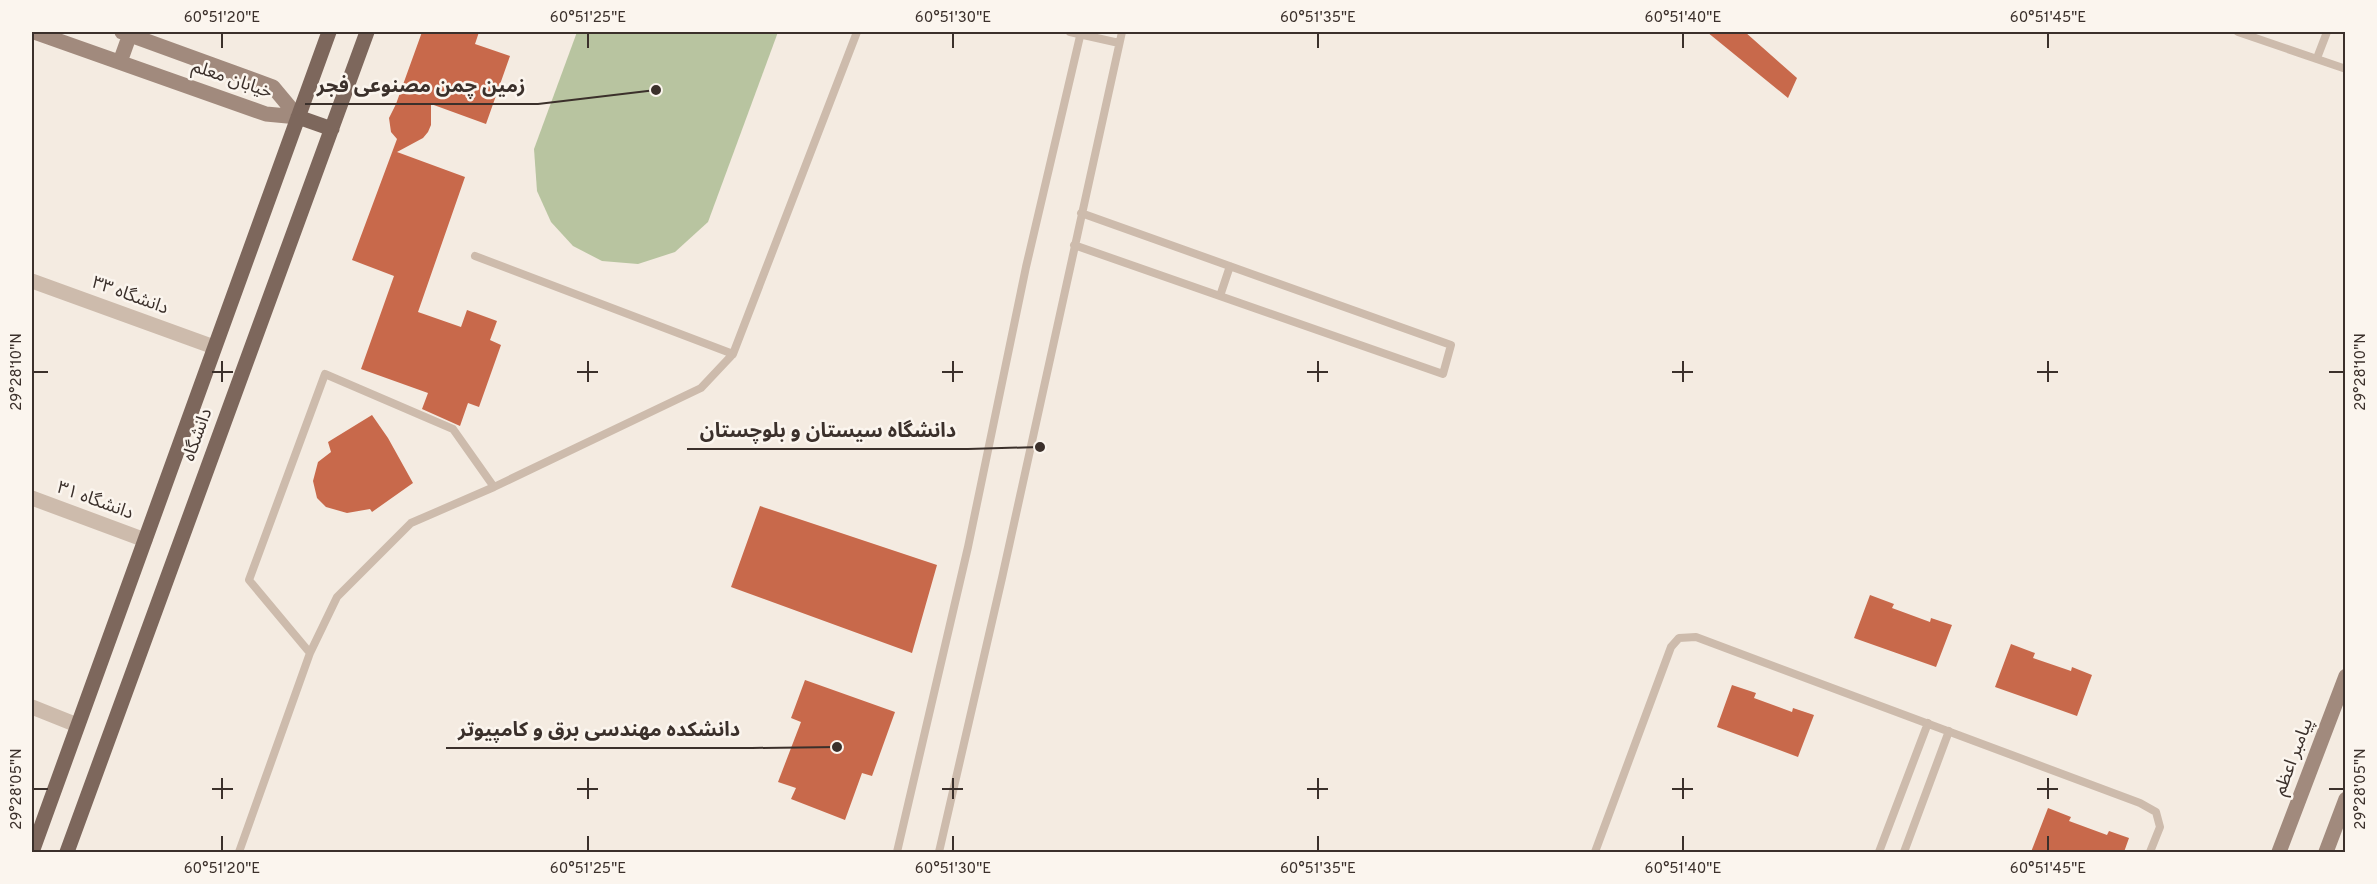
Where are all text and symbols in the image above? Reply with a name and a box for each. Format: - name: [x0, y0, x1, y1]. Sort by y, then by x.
- text: 60°51'20"E: [184, 9, 260, 28]
- text: 60°51'25"E: [550, 9, 626, 28]
- text: 60°51'30"E: [915, 9, 991, 28]
- text: 60°51'35"E: [1280, 9, 1356, 28]
- text: 60°51'40"E: [1645, 9, 1721, 28]
- text: 60°51'45"E: [2010, 9, 2086, 28]
- street label: خیابان معلم: [189, 56, 275, 104]
- callout: زمین چمن مصنوعی فجر: [305, 66, 538, 104]
- text: زمین چمن مصنوعی فجر: [316, 74, 525, 100]
- street label: دانشگاه ۳۳: [89, 272, 171, 320]
- text: 29°28'10"N: [8, 333, 27, 411]
- text: 29°28'10"N: [2352, 333, 2371, 411]
- street label: دانشگاه: [178, 405, 218, 465]
- callout: دانشگاه سیستان و بلوچستان: [687, 411, 968, 449]
- text: دانشگاه سیستان و بلوچستان: [700, 419, 956, 445]
- street label: دانشگاه ۳۱: [54, 477, 136, 525]
- callout: دانشکده مهندسی برق و کامپیوتر: [446, 710, 752, 748]
- street label: پیامبر اعظم: [2269, 715, 2319, 799]
- text: دانشکده مهندسی برق و کامپیوتر: [457, 718, 740, 744]
- text: 29°28'05"N: [8, 748, 27, 830]
- text: 29°28'05"N: [2352, 748, 2371, 830]
- text: 60°51'20"E: [184, 860, 260, 879]
- text: 60°51'25"E: [550, 860, 626, 879]
- text: 60°51'30"E: [915, 860, 991, 879]
- text: 60°51'35"E: [1280, 860, 1356, 879]
- text: 60°51'40"E: [1645, 860, 1721, 879]
- text: 60°51'45"E: [2010, 860, 2086, 879]

